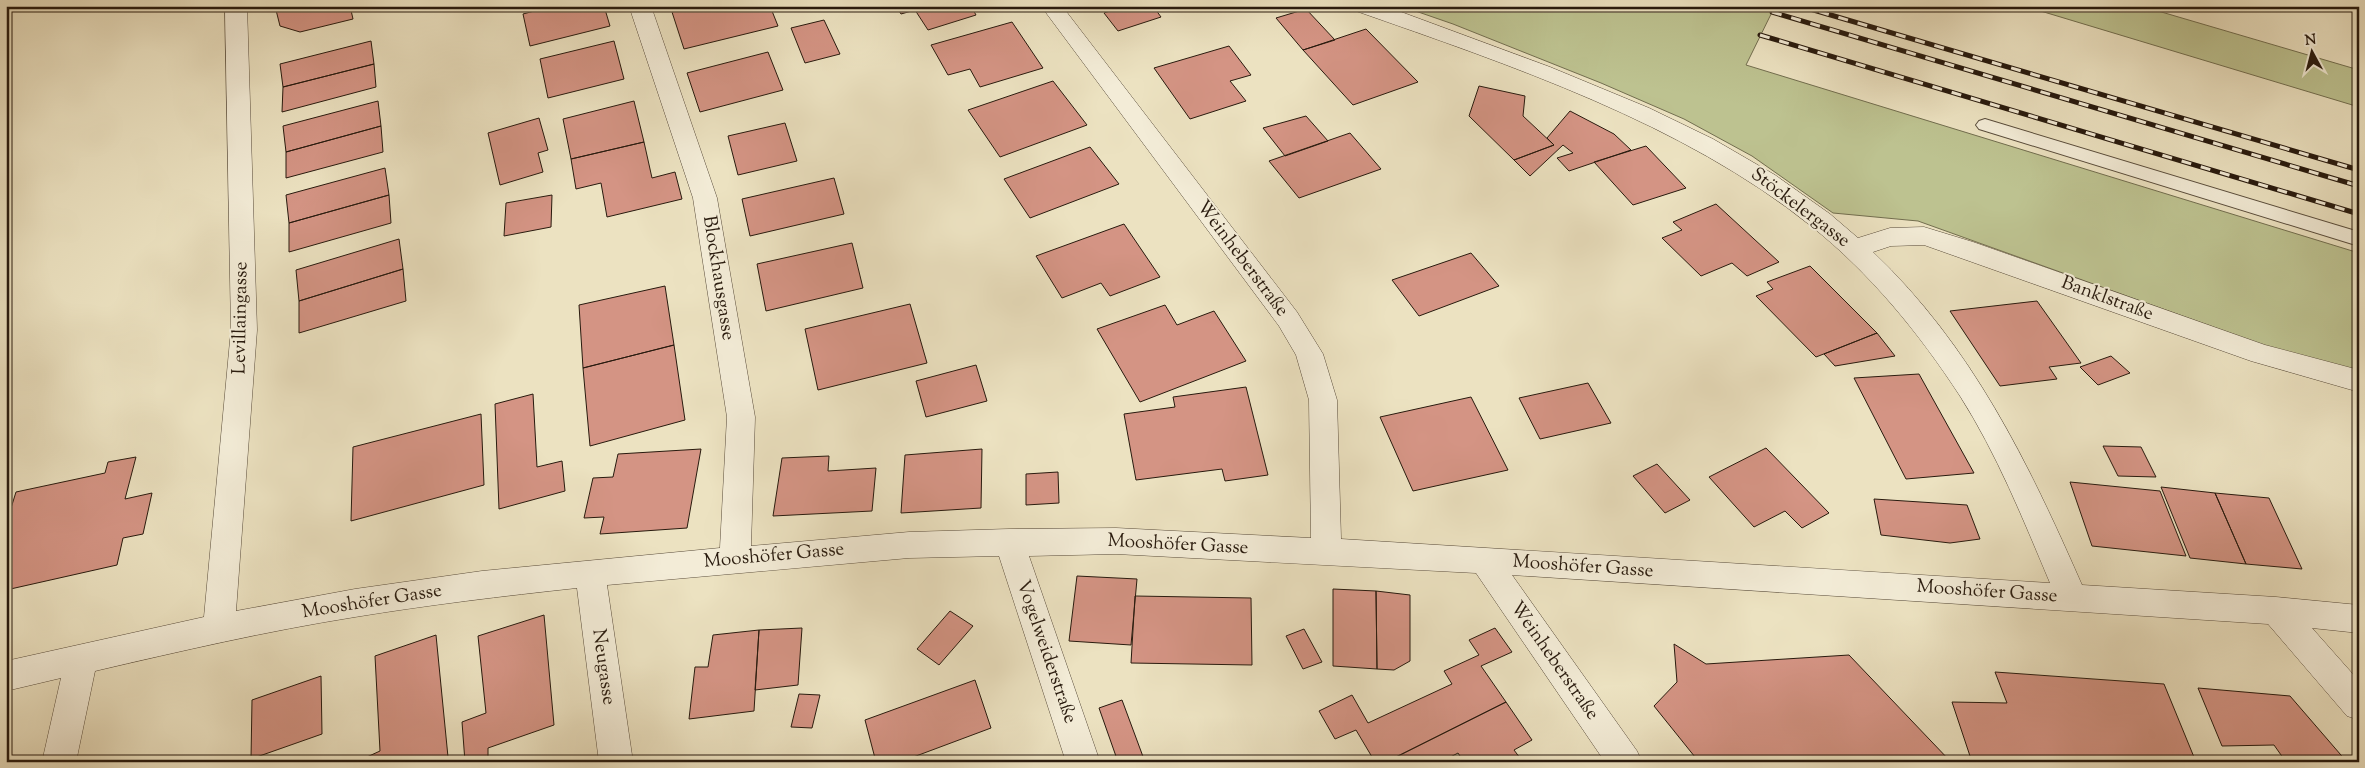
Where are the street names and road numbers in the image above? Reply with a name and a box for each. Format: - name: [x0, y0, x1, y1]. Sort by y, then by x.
- street label: Stöckelergasse: [1745, 162, 1856, 254]
- street label: Weinheberstraße: [1189, 195, 1295, 323]
- street label: Blockhausgasse: [695, 214, 741, 343]
- street label: Levillaingasse: [227, 261, 255, 375]
- street label: Banklstraße: [2057, 270, 2157, 328]
- street label: Mooshöfer Gasse: [1107, 528, 1249, 562]
- street label: Mooshöfer Gasse: [703, 536, 846, 576]
- street label: Mooshöfer Gasse: [1512, 549, 1654, 585]
- street label: Mooshöfer Gasse: [1916, 574, 2058, 610]
- street label: Vogelweiderstraße: [1009, 577, 1083, 727]
- street label: Mooshöfer Gasse: [300, 578, 444, 626]
- street label: Weinheberstraße: [1503, 596, 1605, 726]
- street label: Neugasse: [584, 627, 622, 707]

